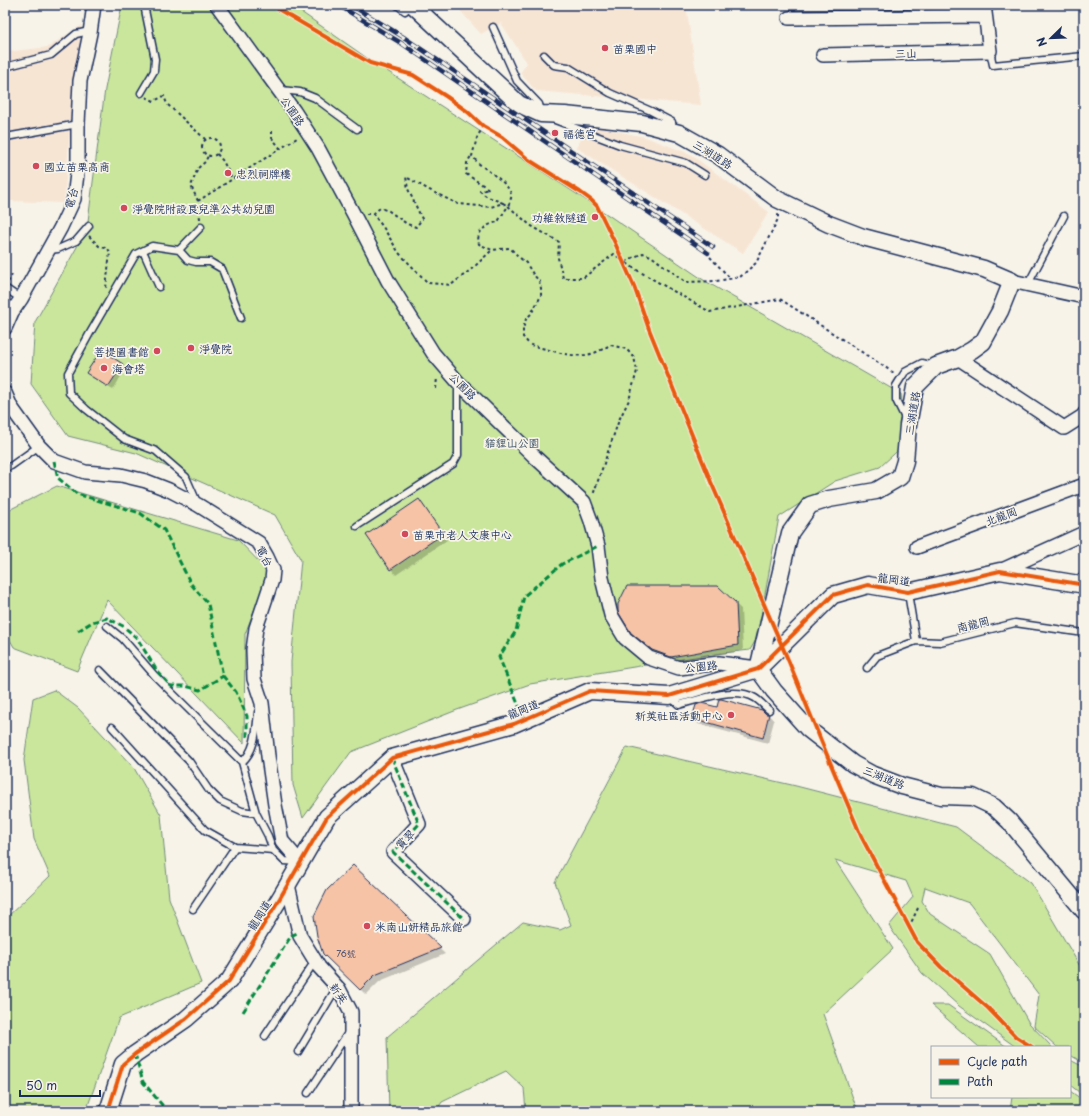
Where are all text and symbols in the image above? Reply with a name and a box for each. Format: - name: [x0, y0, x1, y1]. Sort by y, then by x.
- north arrow: [1031, 18, 1071, 58]
- text: N: [1032, 35, 1051, 49]
- place label: 苗栗國中: [613, 40, 657, 57]
- marker: 苗栗國中: [600, 43, 610, 53]
- street label: 三山: [895, 44, 917, 62]
- street label: 公園路: [277, 93, 309, 129]
- place label: 福德宮: [563, 125, 596, 142]
- marker: 福德宮: [550, 128, 560, 138]
- street label: 三湖道路: [690, 135, 736, 173]
- place label: 國立苗栗高商: [44, 158, 110, 175]
- marker: 國立苗栗高商: [31, 161, 41, 171]
- place label: 忠烈祠牌樓: [236, 165, 291, 182]
- marker: 忠烈祠牌樓: [223, 168, 233, 178]
- street label: 電台: [60, 185, 82, 211]
- place label: 淨覺院附設良兒準公共幼兒園: [132, 200, 275, 217]
- marker: 淨覺院附設良兒準公共幼兒園: [119, 203, 129, 213]
- place label: 功維敘隧道: [532, 209, 587, 226]
- marker: 功維敘隧道: [590, 212, 600, 222]
- place label: 淨覺院: [199, 340, 232, 357]
- place label: 菩提圖書館: [94, 343, 149, 360]
- marker: 淨覺院: [186, 343, 196, 353]
- marker: 菩提圖書館: [152, 346, 162, 356]
- place label: 海會塔: [112, 360, 145, 377]
- marker: 海會塔: [99, 363, 109, 373]
- street label: 公園路: [445, 368, 481, 404]
- street label: 三湖道路: [900, 390, 924, 436]
- park label: 貓貍山公園: [485, 434, 540, 451]
- street label: 北龍岡: [983, 502, 1019, 530]
- place label: 苗栗市老人文康中心: [413, 526, 512, 543]
- marker: 苗栗市老人文康中心: [400, 529, 410, 539]
- street label: 電台: [252, 542, 278, 570]
- street label: 龍岡道: [877, 569, 911, 589]
- street label: 南龍岡: [955, 612, 991, 636]
- street label: 公園路: [684, 656, 718, 676]
- street label: 龍岡道: [505, 695, 541, 723]
- place label: 新英社區活動中心: [635, 707, 723, 724]
- marker: 新英社區活動中心: [726, 710, 736, 720]
- street label: 三湖道路: [860, 761, 908, 793]
- street label: 賞翠: [391, 825, 419, 853]
- street label: 龍岡道: [243, 897, 275, 933]
- place label: 米南山妍精品旅館: [375, 918, 463, 935]
- marker: 米南山妍精品旅館: [362, 921, 372, 931]
- house number: 76號: [336, 946, 356, 960]
- street label: 新英: [326, 979, 352, 1007]
- legend: [931, 1046, 1071, 1098]
- text: Cycle path: [967, 1052, 1028, 1070]
- scale bar: [20, 1072, 100, 1098]
- text: Path: [967, 1072, 993, 1090]
- text: 50 m: [26, 1076, 57, 1094]

